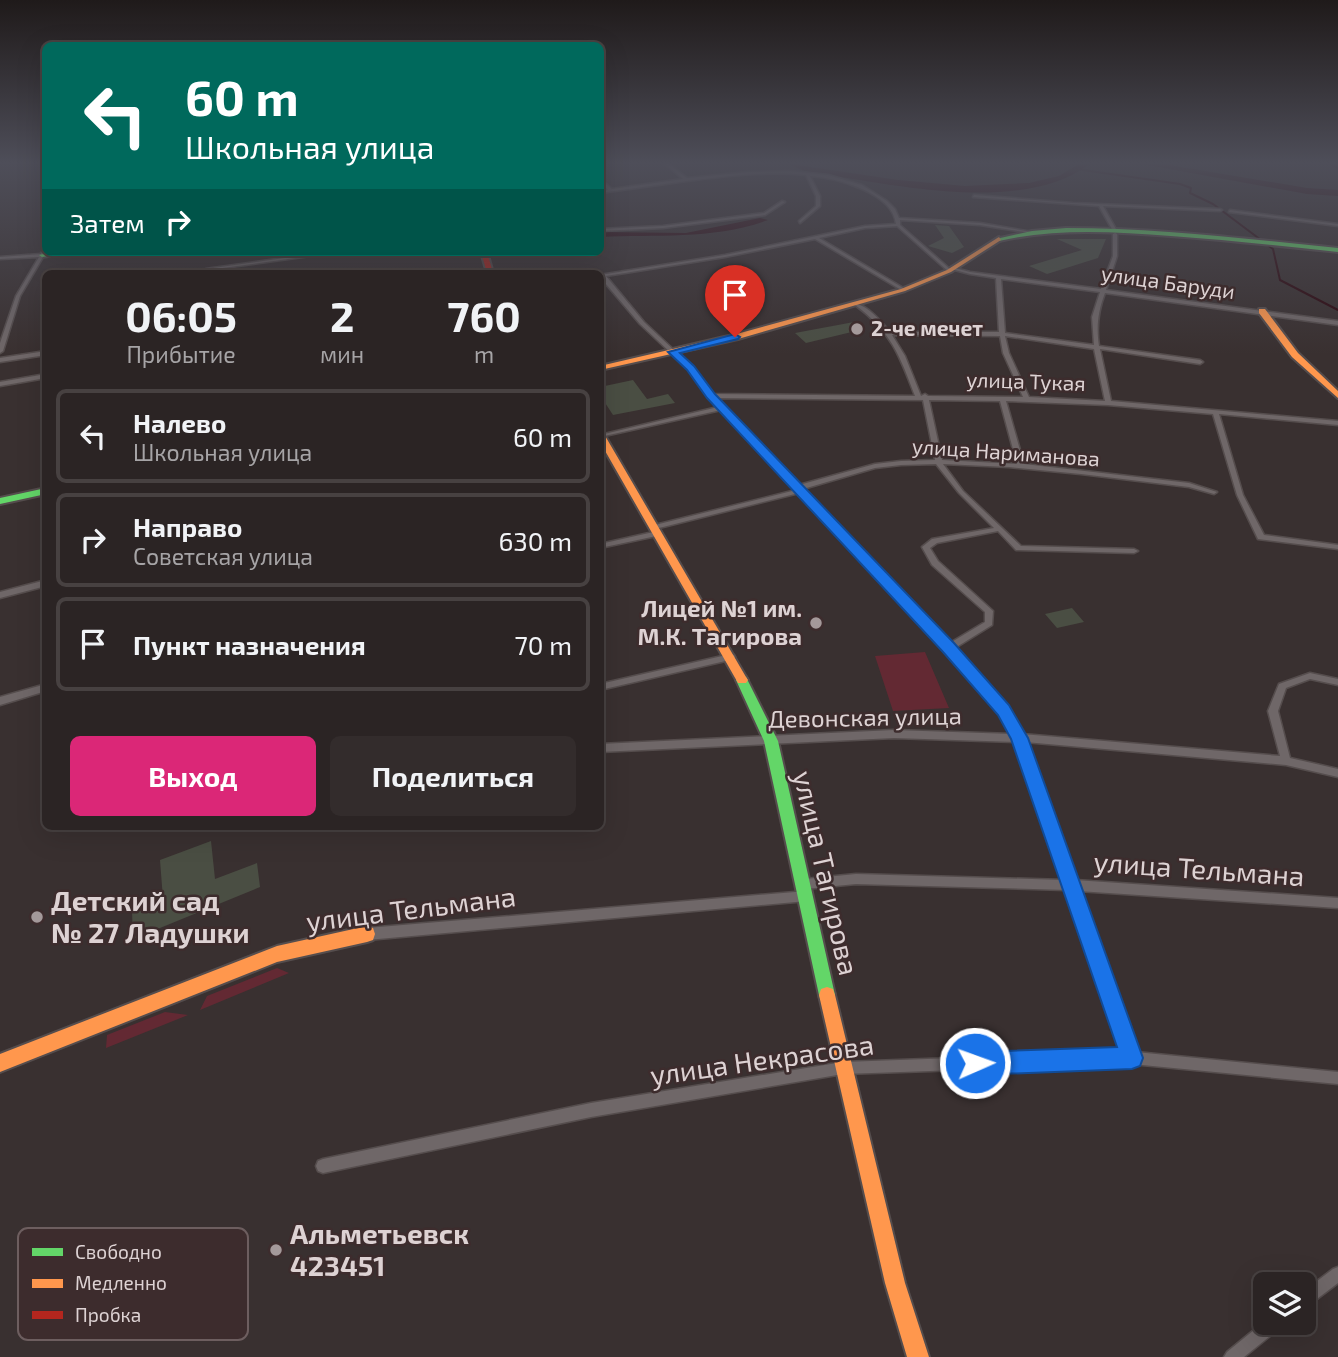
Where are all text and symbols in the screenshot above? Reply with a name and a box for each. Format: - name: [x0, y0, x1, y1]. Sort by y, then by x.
- text: 60 m: [185, 67, 299, 126]
- icon: left: [70, 70, 161, 161]
- text: Школьная улица: [185, 127, 434, 165]
- icon: right: [159, 203, 197, 241]
- text: Затем: [70, 207, 145, 238]
- street label: улица Баруди: [1100, 260, 1237, 304]
- pin: [705, 265, 765, 337]
- icon: arrive: [716, 276, 754, 314]
- text: 06:05: [125, 290, 237, 340]
- text: 2: [330, 290, 354, 340]
- text: 760: [447, 290, 521, 340]
- place label: 2-че мечет: [871, 315, 983, 340]
- marker: 2-че мечет: [849, 321, 865, 337]
- text: Прибытие: [126, 340, 236, 368]
- text: мин: [320, 340, 364, 368]
- text: m: [474, 340, 494, 368]
- street label: улица Тукая: [966, 366, 1086, 396]
- text: Налево: [133, 407, 226, 438]
- icon: left: [74, 417, 112, 455]
- text: 60 m: [513, 421, 572, 452]
- street label: улица Нариманова: [911, 432, 1101, 472]
- text: Школьная улица: [133, 438, 312, 466]
- text: Направо: [133, 511, 242, 542]
- icon: right: [74, 521, 112, 559]
- text: 630 m: [498, 525, 572, 556]
- text: Советская улица: [133, 542, 313, 570]
- place label: Лицей №1 им. М.К. Тагирова: [637, 593, 802, 650]
- marker: Лицей №1 им. М.К. Тагирова: [808, 615, 824, 631]
- icon: arrive: [74, 625, 112, 663]
- text: Пункт назначения: [133, 629, 366, 660]
- text: 70 m: [514, 629, 572, 660]
- street label: Девонская улица: [768, 700, 962, 734]
- button: Выход: [70, 736, 316, 816]
- button: Поделиться: [330, 736, 576, 816]
- street label: улица Тагирова: [787, 767, 867, 978]
- street label: улица Тельмана: [1093, 844, 1306, 892]
- street label: улица Тельмана: [304, 878, 518, 938]
- place label: Детский сад № 27 Ладушки: [51, 883, 250, 949]
- marker: Детский сад № 27 Ладушки: [29, 909, 45, 925]
- street label: улица Некрасова: [648, 1026, 876, 1092]
- position arrow: [938, 1026, 1012, 1100]
- place label: Альметьевск 423451: [290, 1216, 469, 1282]
- legend: [18, 1228, 248, 1340]
- text: Свободно: [75, 1240, 162, 1263]
- marker: Альметьевск 423451: [268, 1242, 284, 1258]
- text: Медленно: [75, 1271, 167, 1294]
- map controls: [1253, 1272, 1316, 1335]
- button: layers: [1253, 1272, 1316, 1335]
- text: Пробка: [75, 1303, 141, 1326]

